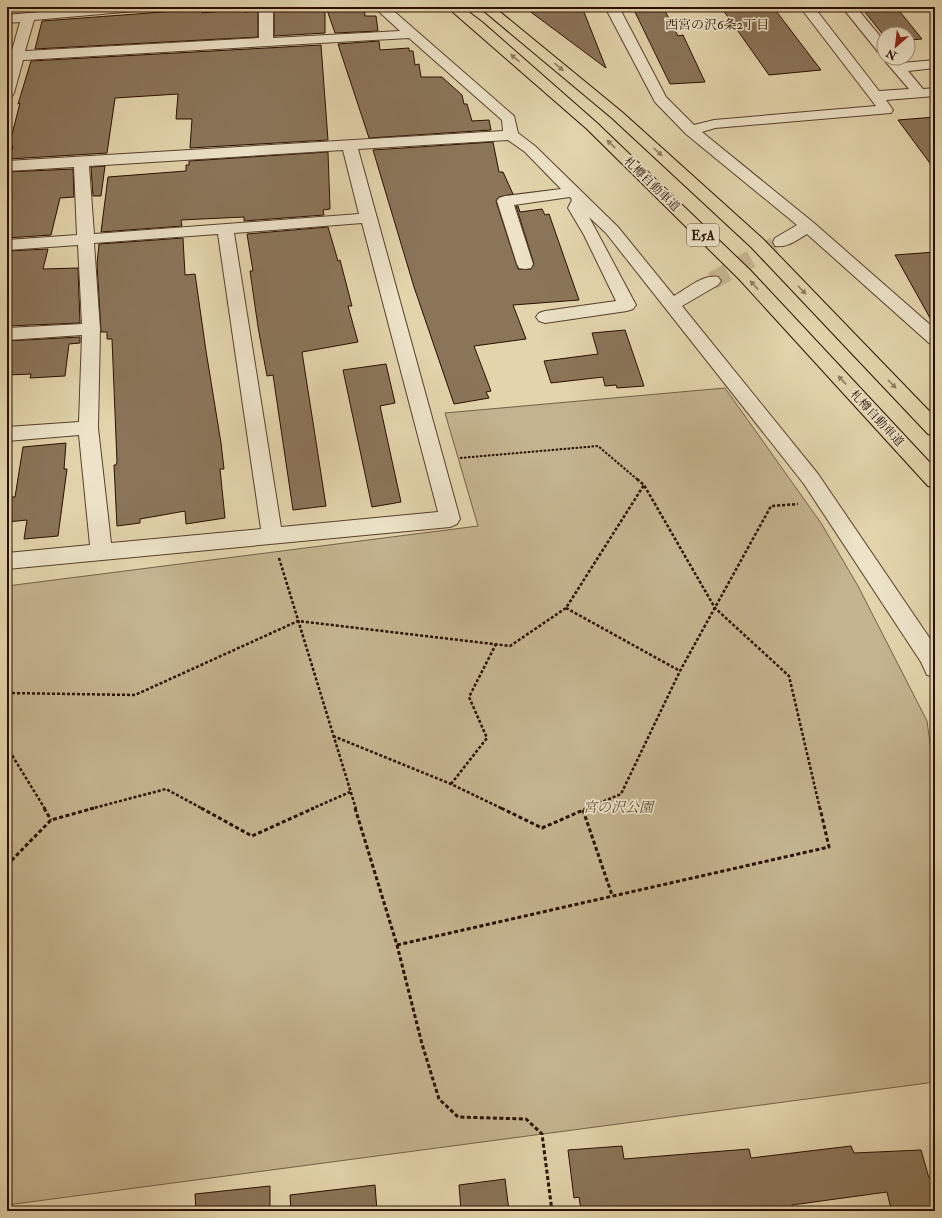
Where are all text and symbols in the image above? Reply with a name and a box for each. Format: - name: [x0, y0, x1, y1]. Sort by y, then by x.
- district label: 西宮の沢6条2丁目: [665, 17, 769, 33]
- north arrow: [876, 26, 916, 66]
- text: N: [883, 46, 900, 63]
- one-way arrow: [509, 53, 520, 62]
- one-way arrow: [554, 62, 565, 71]
- one-way arrow: [606, 140, 616, 149]
- one-way arrow: [653, 147, 662, 156]
- street label: 札樽自動車道: [621, 154, 683, 215]
- road number: E5A: [687, 224, 719, 246]
- one-way arrow: [749, 280, 759, 290]
- one-way arrow: [797, 285, 807, 295]
- one-way arrow: [837, 375, 847, 385]
- one-way arrow: [887, 379, 897, 389]
- street label: 札樽自動車道: [847, 387, 907, 450]
- park label: 宮の沢公園: [583, 799, 655, 816]

